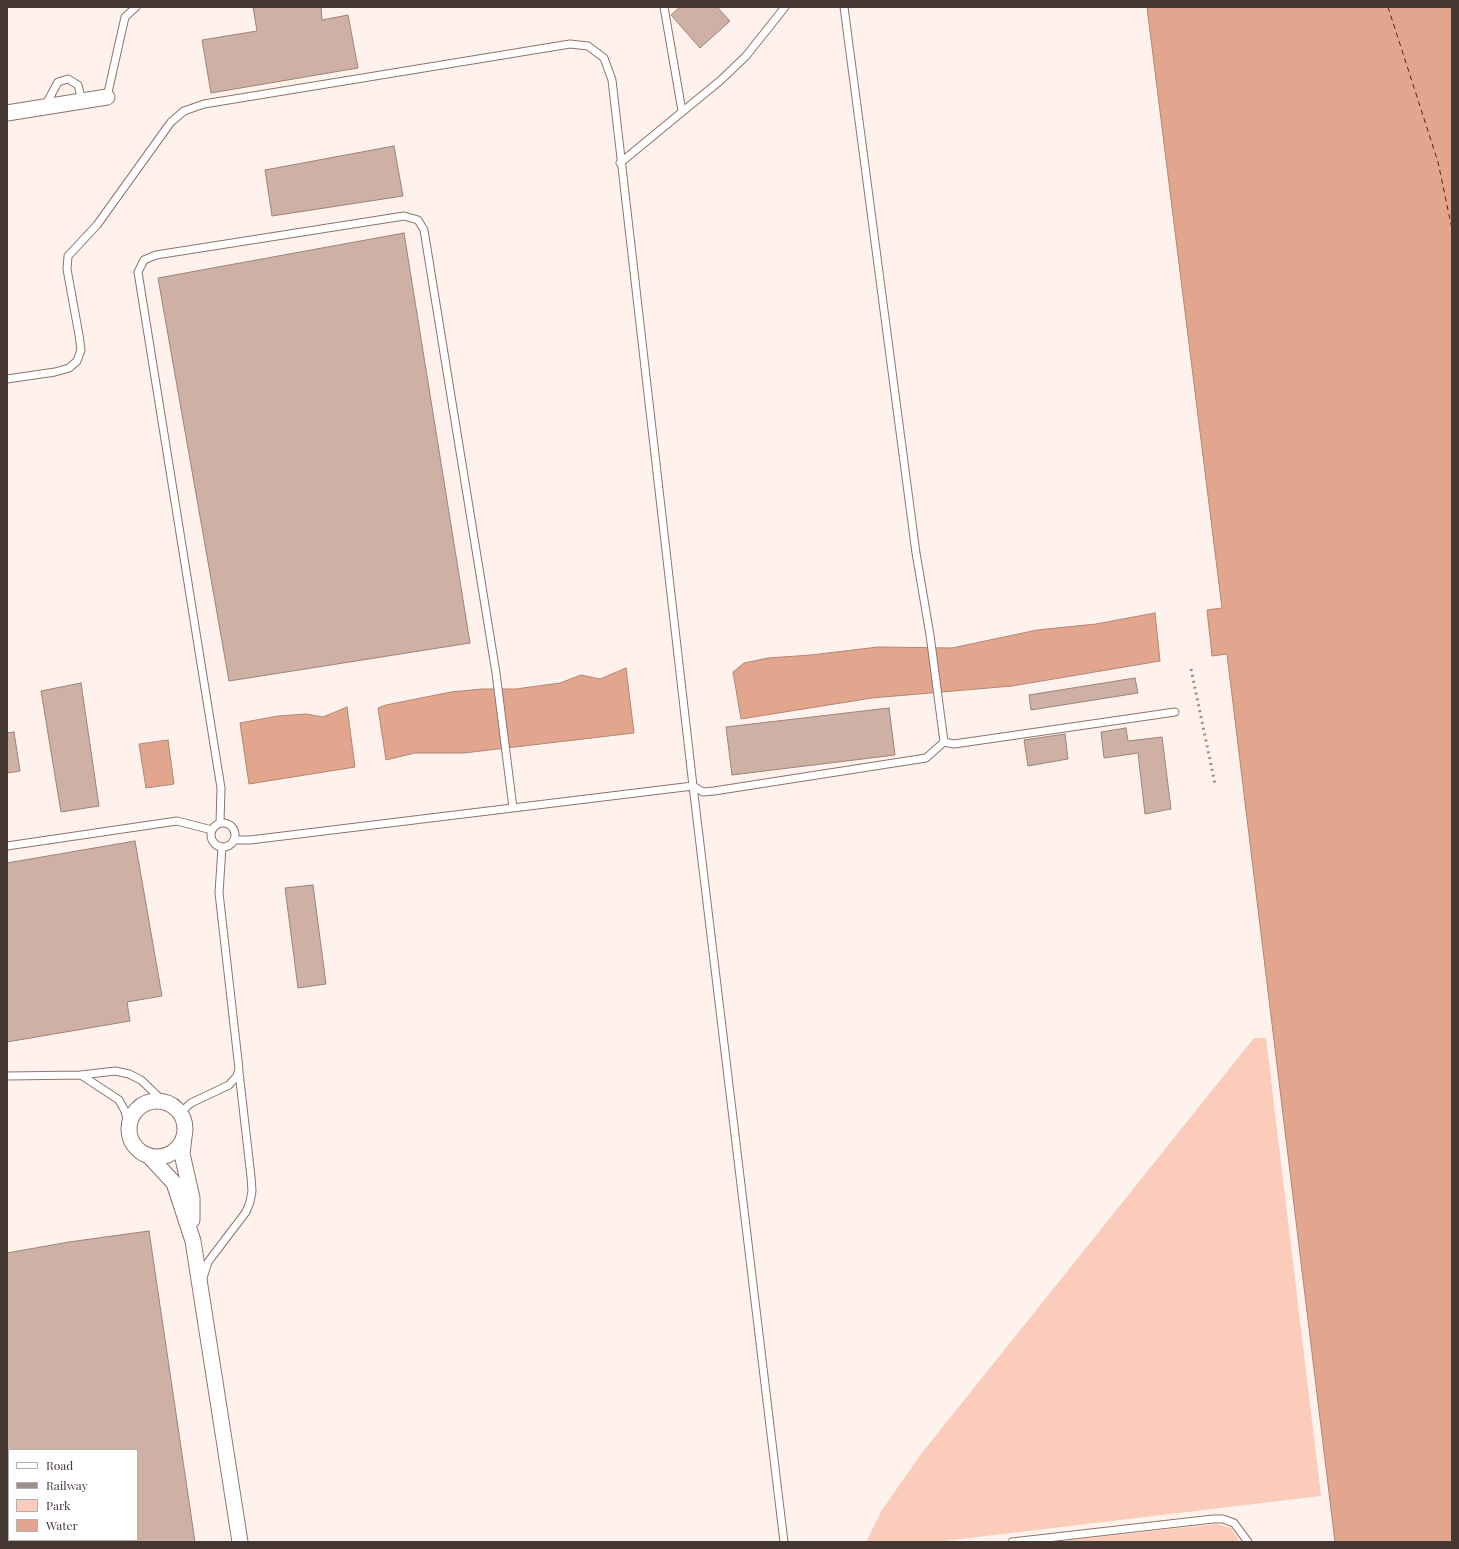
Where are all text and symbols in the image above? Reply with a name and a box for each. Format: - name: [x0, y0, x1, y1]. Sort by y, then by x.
- legend: [8, 1449, 138, 1541]
- text: Road: [46, 1457, 73, 1473]
- text: Railway: [46, 1477, 88, 1493]
- text: Park: [46, 1497, 71, 1513]
- text: Water: [46, 1517, 78, 1533]

